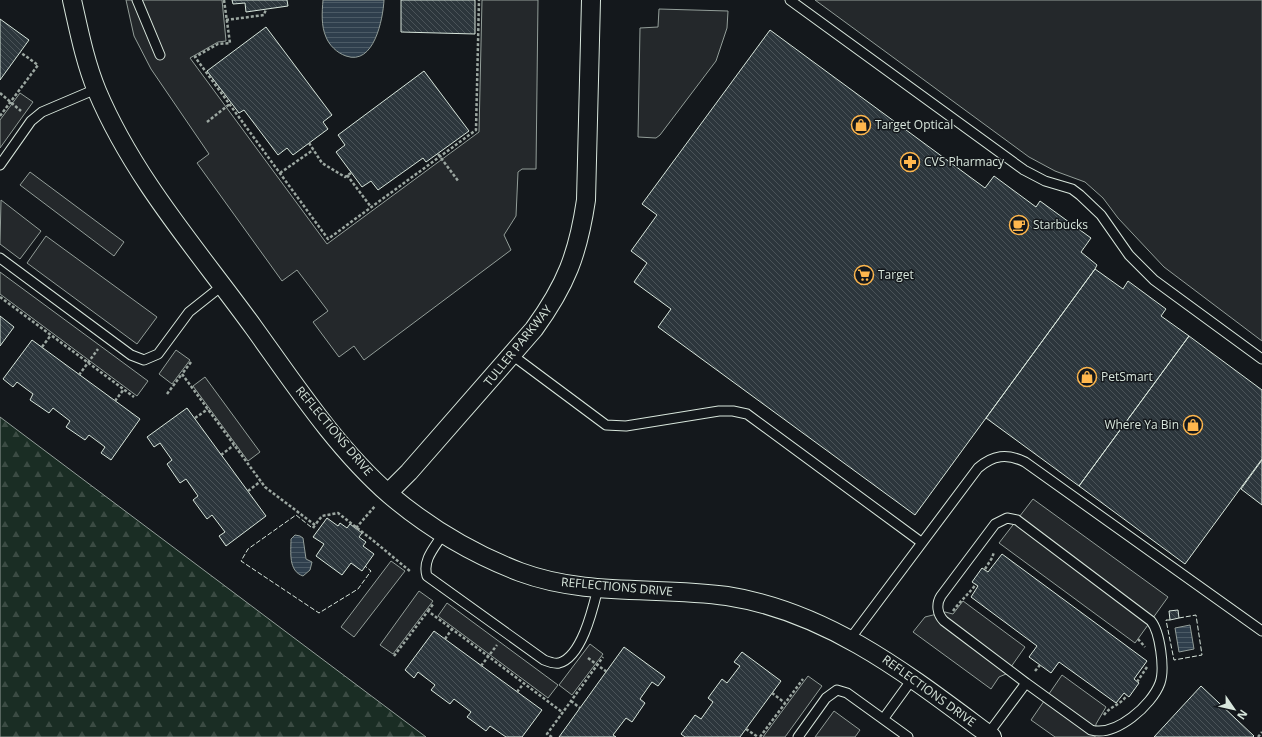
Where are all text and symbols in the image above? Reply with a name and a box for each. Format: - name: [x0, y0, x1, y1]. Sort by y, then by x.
- shop icon: Target Optical: [850, 114, 872, 136]
- place label: Target Optical: [875, 116, 953, 133]
- pharmacy icon: CVS Pharmacy: [899, 151, 921, 173]
- place label: CVS Pharmacy: [924, 153, 1005, 170]
- cafe icon: Starbucks: [1008, 214, 1030, 236]
- place label: Starbucks: [1033, 216, 1088, 233]
- supermarket icon: Target: [853, 264, 875, 286]
- place label: Target: [878, 266, 914, 283]
- street label: TULLER PARKWAY: [480, 301, 556, 390]
- shop icon: PetSmart: [1076, 366, 1098, 388]
- place label: PetSmart: [1101, 368, 1153, 385]
- street label: REFLECTIONS DRIVE: [292, 382, 377, 479]
- shop icon: Where Ya Bin: [1182, 414, 1204, 436]
- place label: Where Ya Bin: [1104, 416, 1179, 433]
- street label: REFLECTIONS DRIVE: [560, 573, 674, 600]
- street label: REFLECTIONS DRIVE: [879, 651, 980, 730]
- north arrow: [1214, 689, 1254, 729]
- text: N: [1234, 707, 1251, 723]

